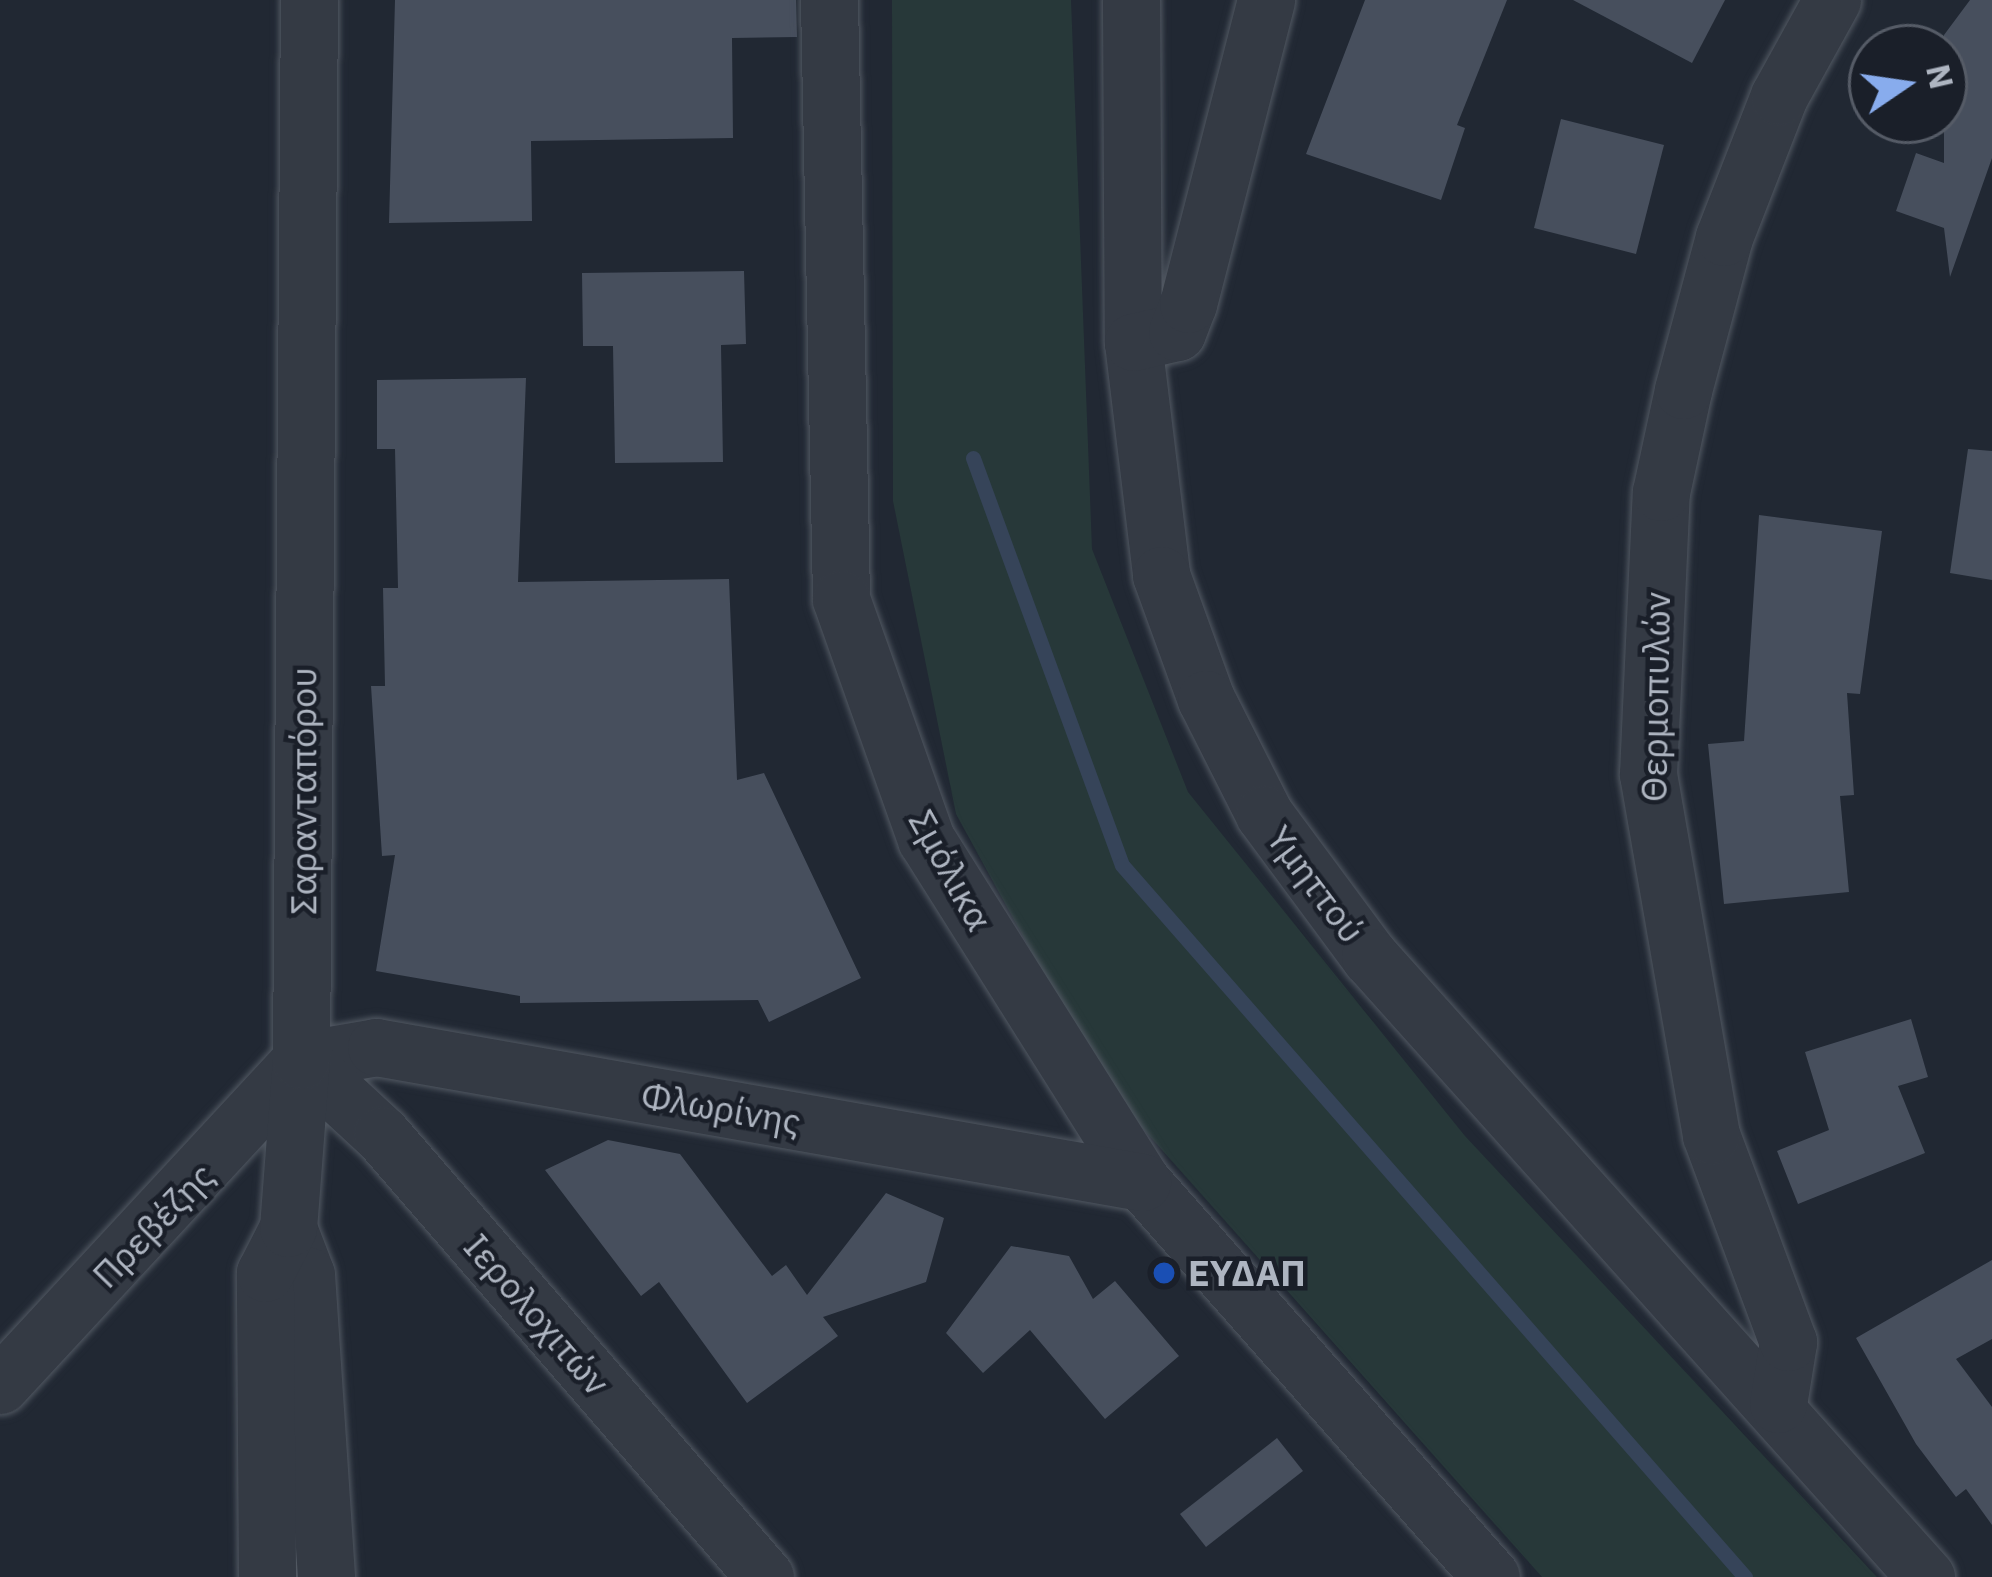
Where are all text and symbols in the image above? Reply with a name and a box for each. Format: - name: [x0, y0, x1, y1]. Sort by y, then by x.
- north arrow: [1848, 24, 1968, 144]
- text: N: [1917, 60, 1964, 93]
- street label: Θερμοπυλών: [1632, 592, 1678, 802]
- street label: Σαρανταπόρου: [281, 667, 325, 915]
- street label: Σμόλικα: [900, 802, 1002, 938]
- street label: Υμηττού: [1258, 817, 1374, 951]
- street label: Φλωρίνης: [638, 1073, 804, 1143]
- street label: Πρεβέζης: [83, 1154, 223, 1296]
- street label: Ιερολοχιτών: [455, 1225, 619, 1403]
- place label: ΕΥΔΑΠ: [1188, 1251, 1306, 1295]
- marker: ΕΥΔΑΠ: [1151, 1260, 1177, 1286]

